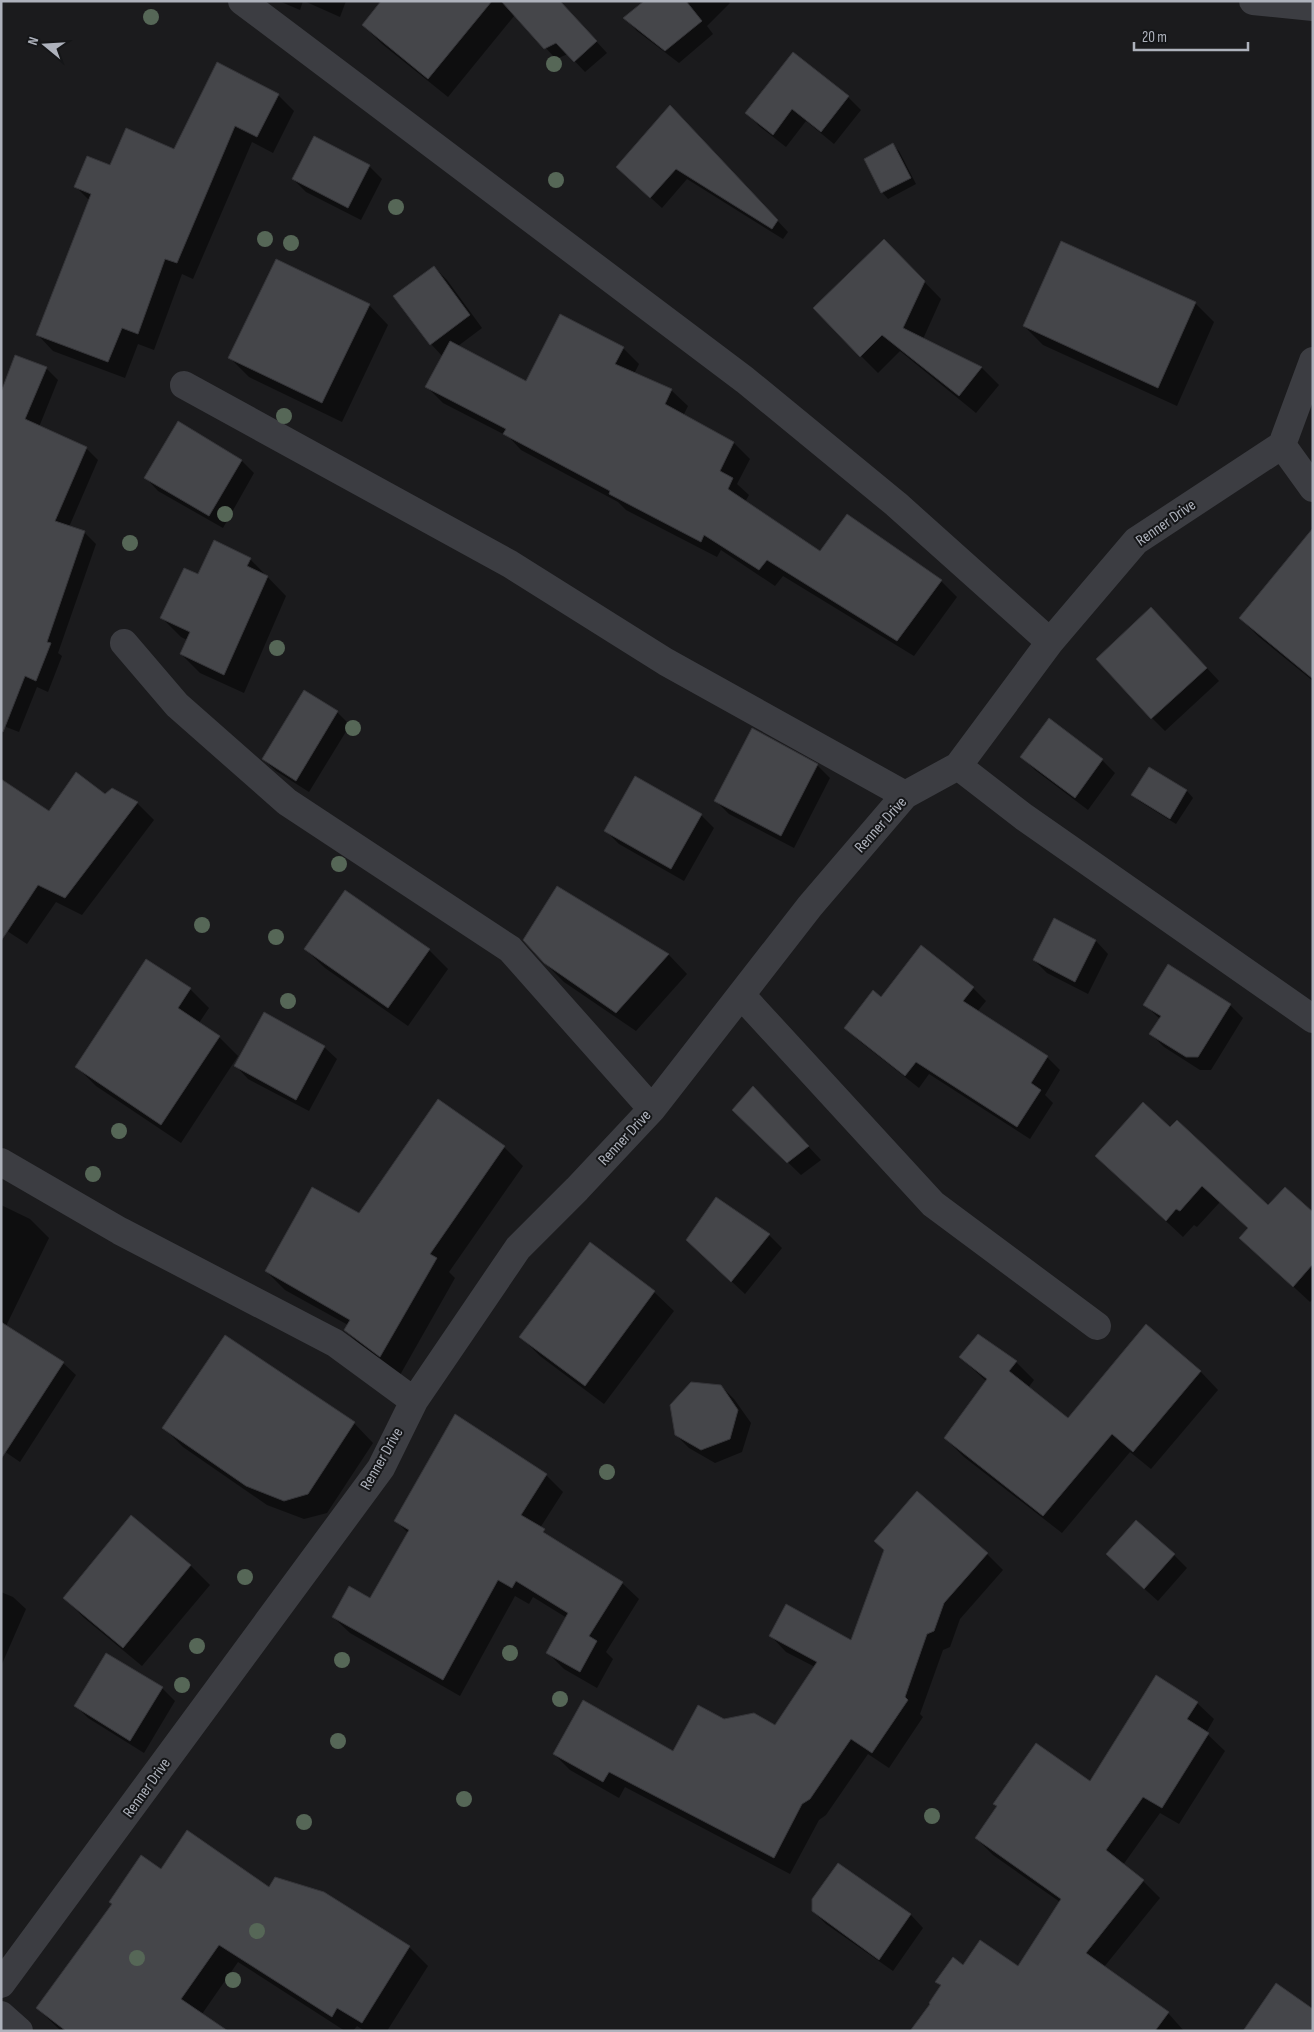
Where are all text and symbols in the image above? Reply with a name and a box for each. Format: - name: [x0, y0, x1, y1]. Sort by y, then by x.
- north arrow: [20, 20, 70, 70]
- scale bar: [1134, 20, 1248, 52]
- text: 20 m: [1142, 28, 1167, 47]
- text: N: [24, 35, 42, 47]
- street label: Renner Drive: [1132, 495, 1200, 551]
- street label: Renner Drive: [851, 793, 911, 857]
- street label: Renner Drive: [595, 1106, 655, 1170]
- street label: Renner Drive: [357, 1424, 407, 1494]
- street label: Renner Drive: [119, 1755, 175, 1821]

